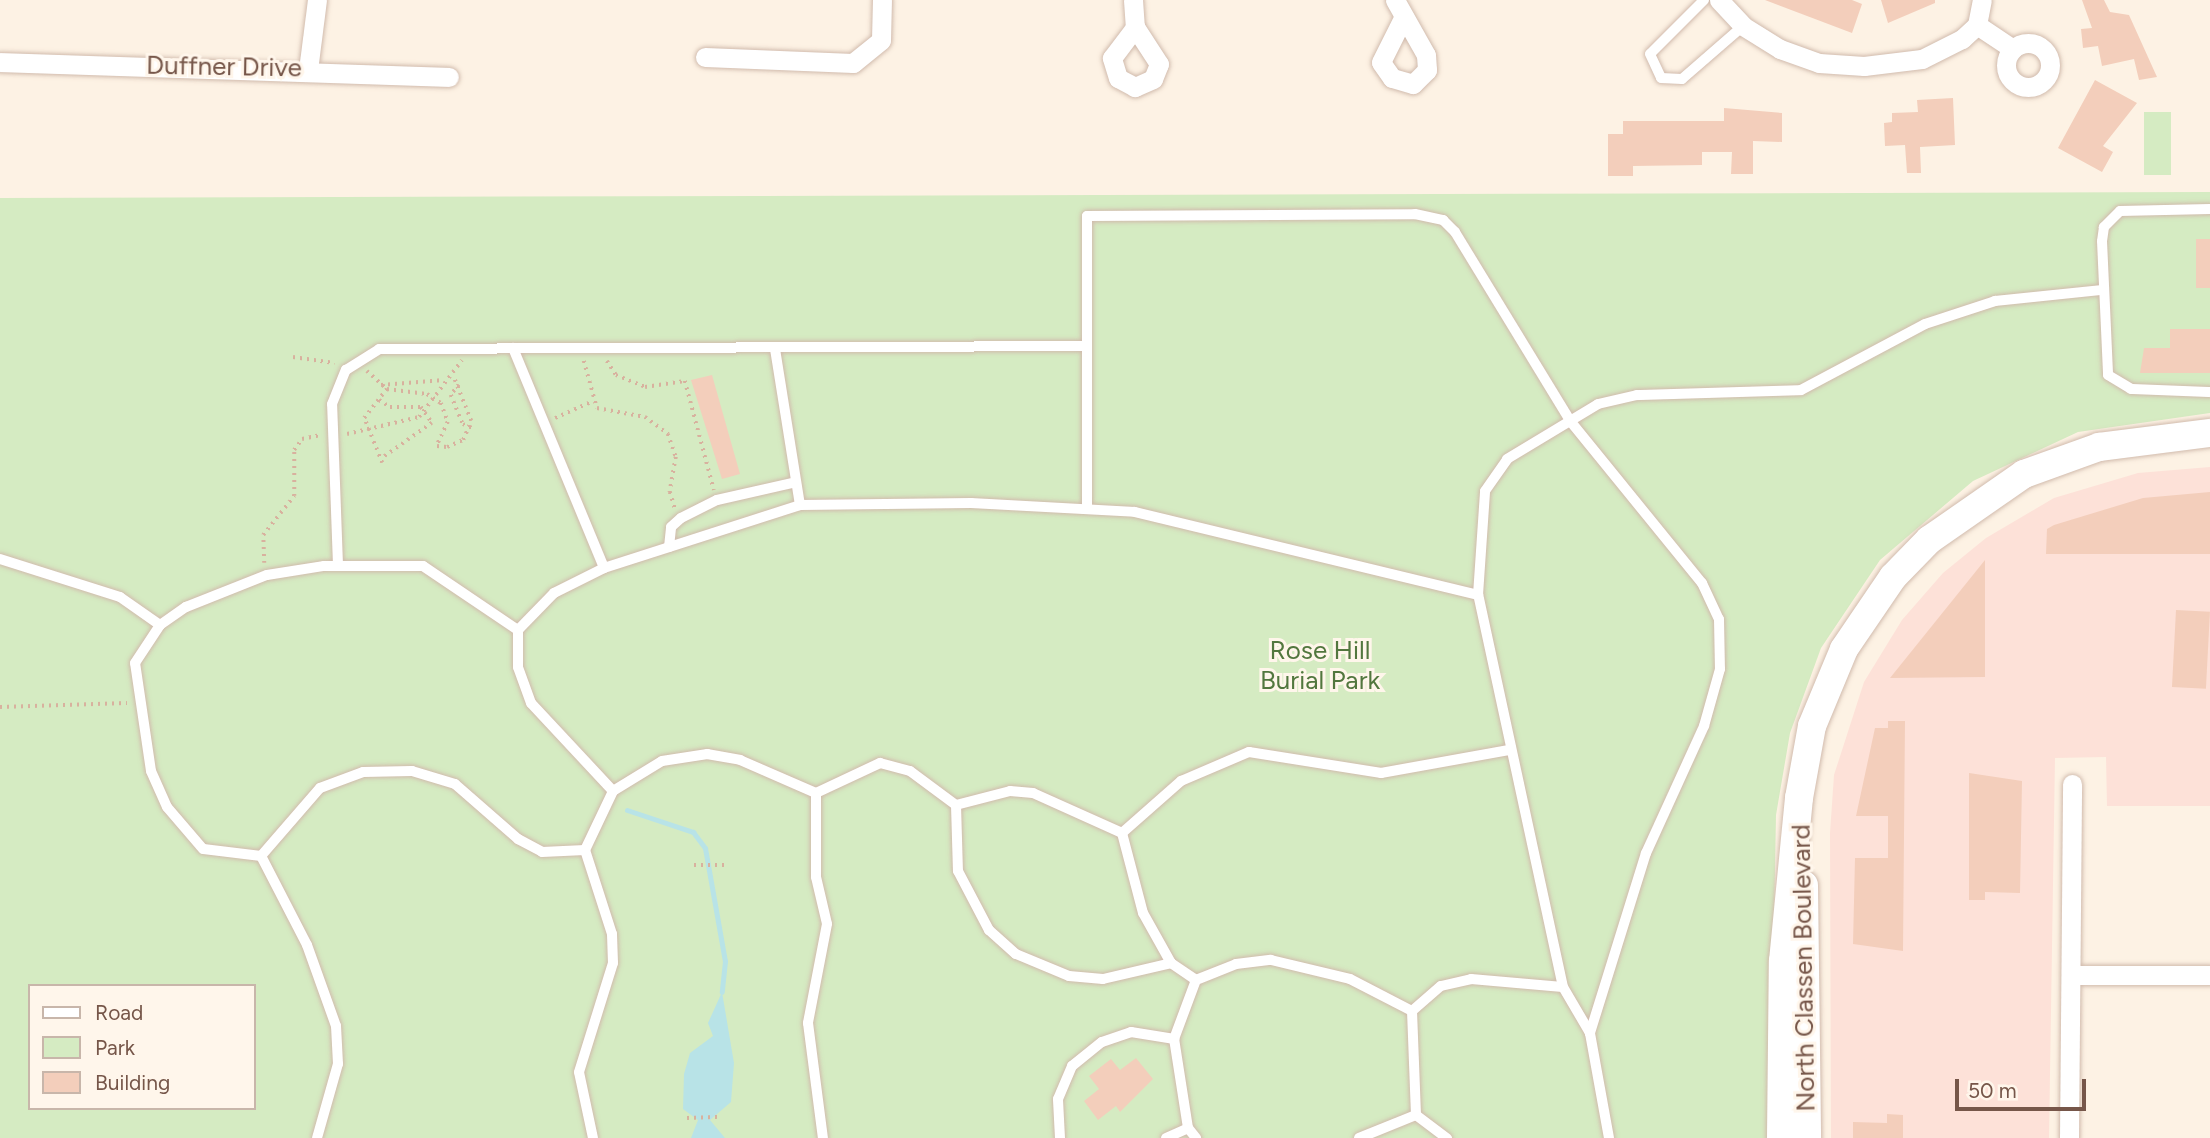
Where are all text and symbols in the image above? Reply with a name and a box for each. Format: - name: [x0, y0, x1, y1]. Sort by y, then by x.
- street label: Duffner Drive: [146, 50, 302, 84]
- park label: Rose Hill Burial Park: [1260, 635, 1380, 696]
- street label: North Classen Boulevard: [1786, 824, 1822, 1112]
- legend: [28, 984, 256, 1110]
- text: Road: [95, 1000, 143, 1025]
- text: Park: [95, 1035, 135, 1060]
- scale bar: [1958, 1064, 2089, 1108]
- text: Building: [95, 1070, 170, 1095]
- text: 50 m: [1968, 1078, 2017, 1103]

